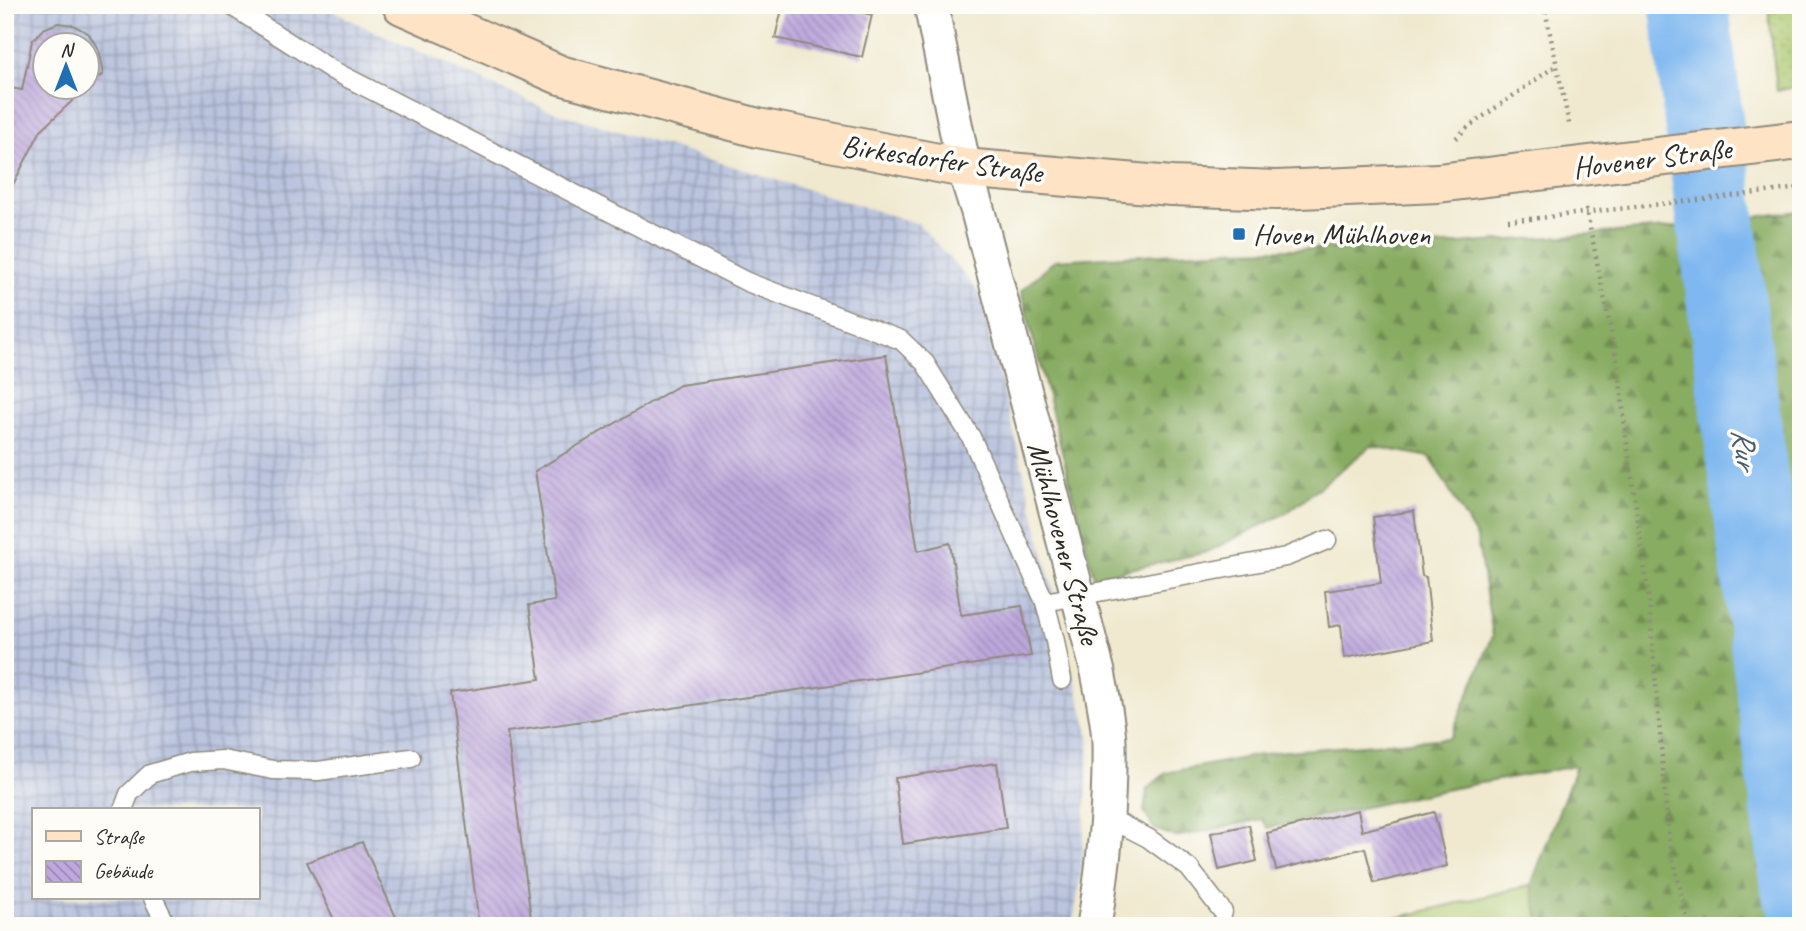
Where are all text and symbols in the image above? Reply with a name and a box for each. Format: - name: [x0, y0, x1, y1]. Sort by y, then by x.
- north arrow: [32, 32, 102, 102]
- text: N: [60, 38, 75, 62]
- street label: Birkesdorfer Straße: [839, 126, 1047, 192]
- street label: Hovener Straße: [1571, 129, 1736, 187]
- place label: Hoven Mühlhoven: [1253, 215, 1431, 253]
- marker: Hoven Mühlhoven: [1231, 226, 1247, 242]
- water label: Rur: [1722, 426, 1768, 476]
- street label: Mühlhovener Straße: [1019, 438, 1110, 650]
- legend: [32, 808, 259, 900]
- text: Straße: [94, 824, 146, 850]
- text: Gebäude: [94, 858, 153, 884]

